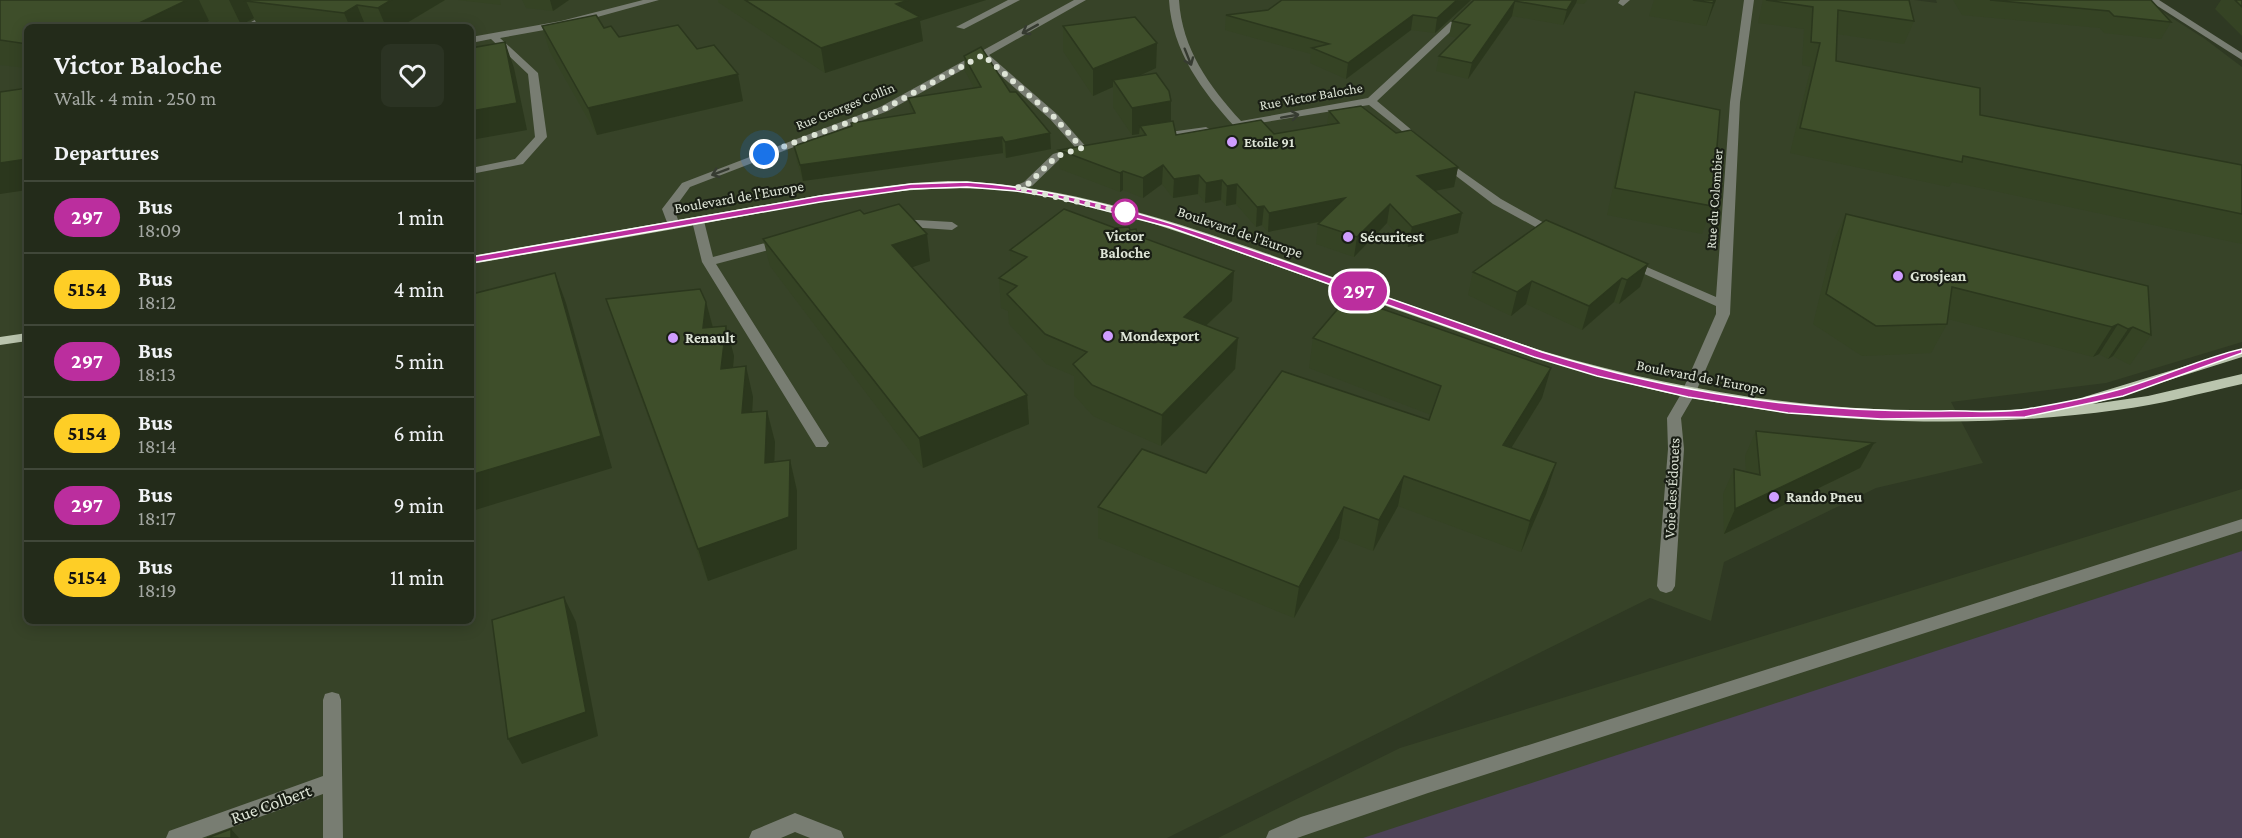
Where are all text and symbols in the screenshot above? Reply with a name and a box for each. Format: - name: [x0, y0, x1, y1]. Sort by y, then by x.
- one-way arrow: [1022, 23, 1039, 35]
- button: heart: [381, 44, 444, 107]
- one-way arrow: [1183, 47, 1194, 65]
- text: Victor Baloche: [54, 49, 222, 80]
- street label: Rue Georges Collin: [793, 79, 897, 133]
- street label: Rue Victor Baloche: [1258, 79, 1364, 113]
- text: Walk · 4 min · 250 m: [54, 87, 216, 109]
- one-way arrow: [1280, 110, 1299, 121]
- place label: Etoile 91: [1244, 134, 1294, 150]
- marker: Etoile 91: [1225, 135, 1239, 149]
- your location: [749, 139, 779, 169]
- text: Departures: [54, 140, 159, 165]
- street label: Rue du Colombier: [1703, 148, 1725, 250]
- one-way arrow: [711, 167, 730, 178]
- street label: Boulevard de l'Europe: [673, 178, 806, 217]
- text: Bus: [138, 194, 172, 219]
- marker: Victor Baloche: [1112, 199, 1138, 225]
- street label: Boulevard de l'Europe: [1175, 203, 1305, 262]
- text: 297: [71, 205, 103, 229]
- text: 1 min: [397, 205, 444, 230]
- text: 18:09: [138, 219, 181, 241]
- place label: Victor Baloche: [1100, 228, 1150, 261]
- place label: Sécuritest: [1360, 229, 1424, 245]
- marker: Sécuritest: [1341, 230, 1355, 244]
- text: Bus: [138, 266, 172, 291]
- place label: Grosjean: [1910, 268, 1967, 285]
- marker: Grosjean: [1891, 269, 1905, 283]
- line badge: 297: [1324, 272, 1394, 310]
- text: 5154: [67, 277, 107, 301]
- text: 4 min: [393, 277, 444, 302]
- text: 297: [1343, 279, 1375, 303]
- text: 18:12: [138, 291, 176, 313]
- place label: Mondexport: [1120, 328, 1200, 344]
- marker: Mondexport: [1101, 329, 1115, 343]
- place label: Renault: [685, 330, 736, 346]
- marker: Renault: [666, 331, 680, 345]
- text: Bus: [138, 338, 172, 363]
- text: 297: [71, 349, 103, 373]
- text: 5 min: [394, 349, 444, 374]
- street label: Boulevard de l'Europe: [1635, 357, 1767, 398]
- text: 18:13: [138, 363, 176, 385]
- text: Bus: [138, 410, 172, 435]
- text: 5154: [67, 421, 107, 445]
- text: 6 min: [393, 421, 444, 446]
- text: 18:14: [138, 435, 177, 457]
- street label: Voie des Édouets: [1661, 437, 1683, 539]
- text: Bus: [138, 482, 172, 507]
- place label: Rando Pneu: [1786, 489, 1863, 505]
- marker: Rando Pneu: [1767, 490, 1781, 504]
- text: 297: [71, 493, 103, 517]
- text: 9 min: [393, 493, 444, 518]
- text: 18:17: [138, 507, 176, 529]
- text: Bus: [138, 554, 172, 579]
- text: 5154: [67, 565, 107, 589]
- text: 11 min: [390, 565, 444, 590]
- text: 18:19: [138, 579, 177, 601]
- street label: Rue Colbert: [228, 780, 315, 828]

